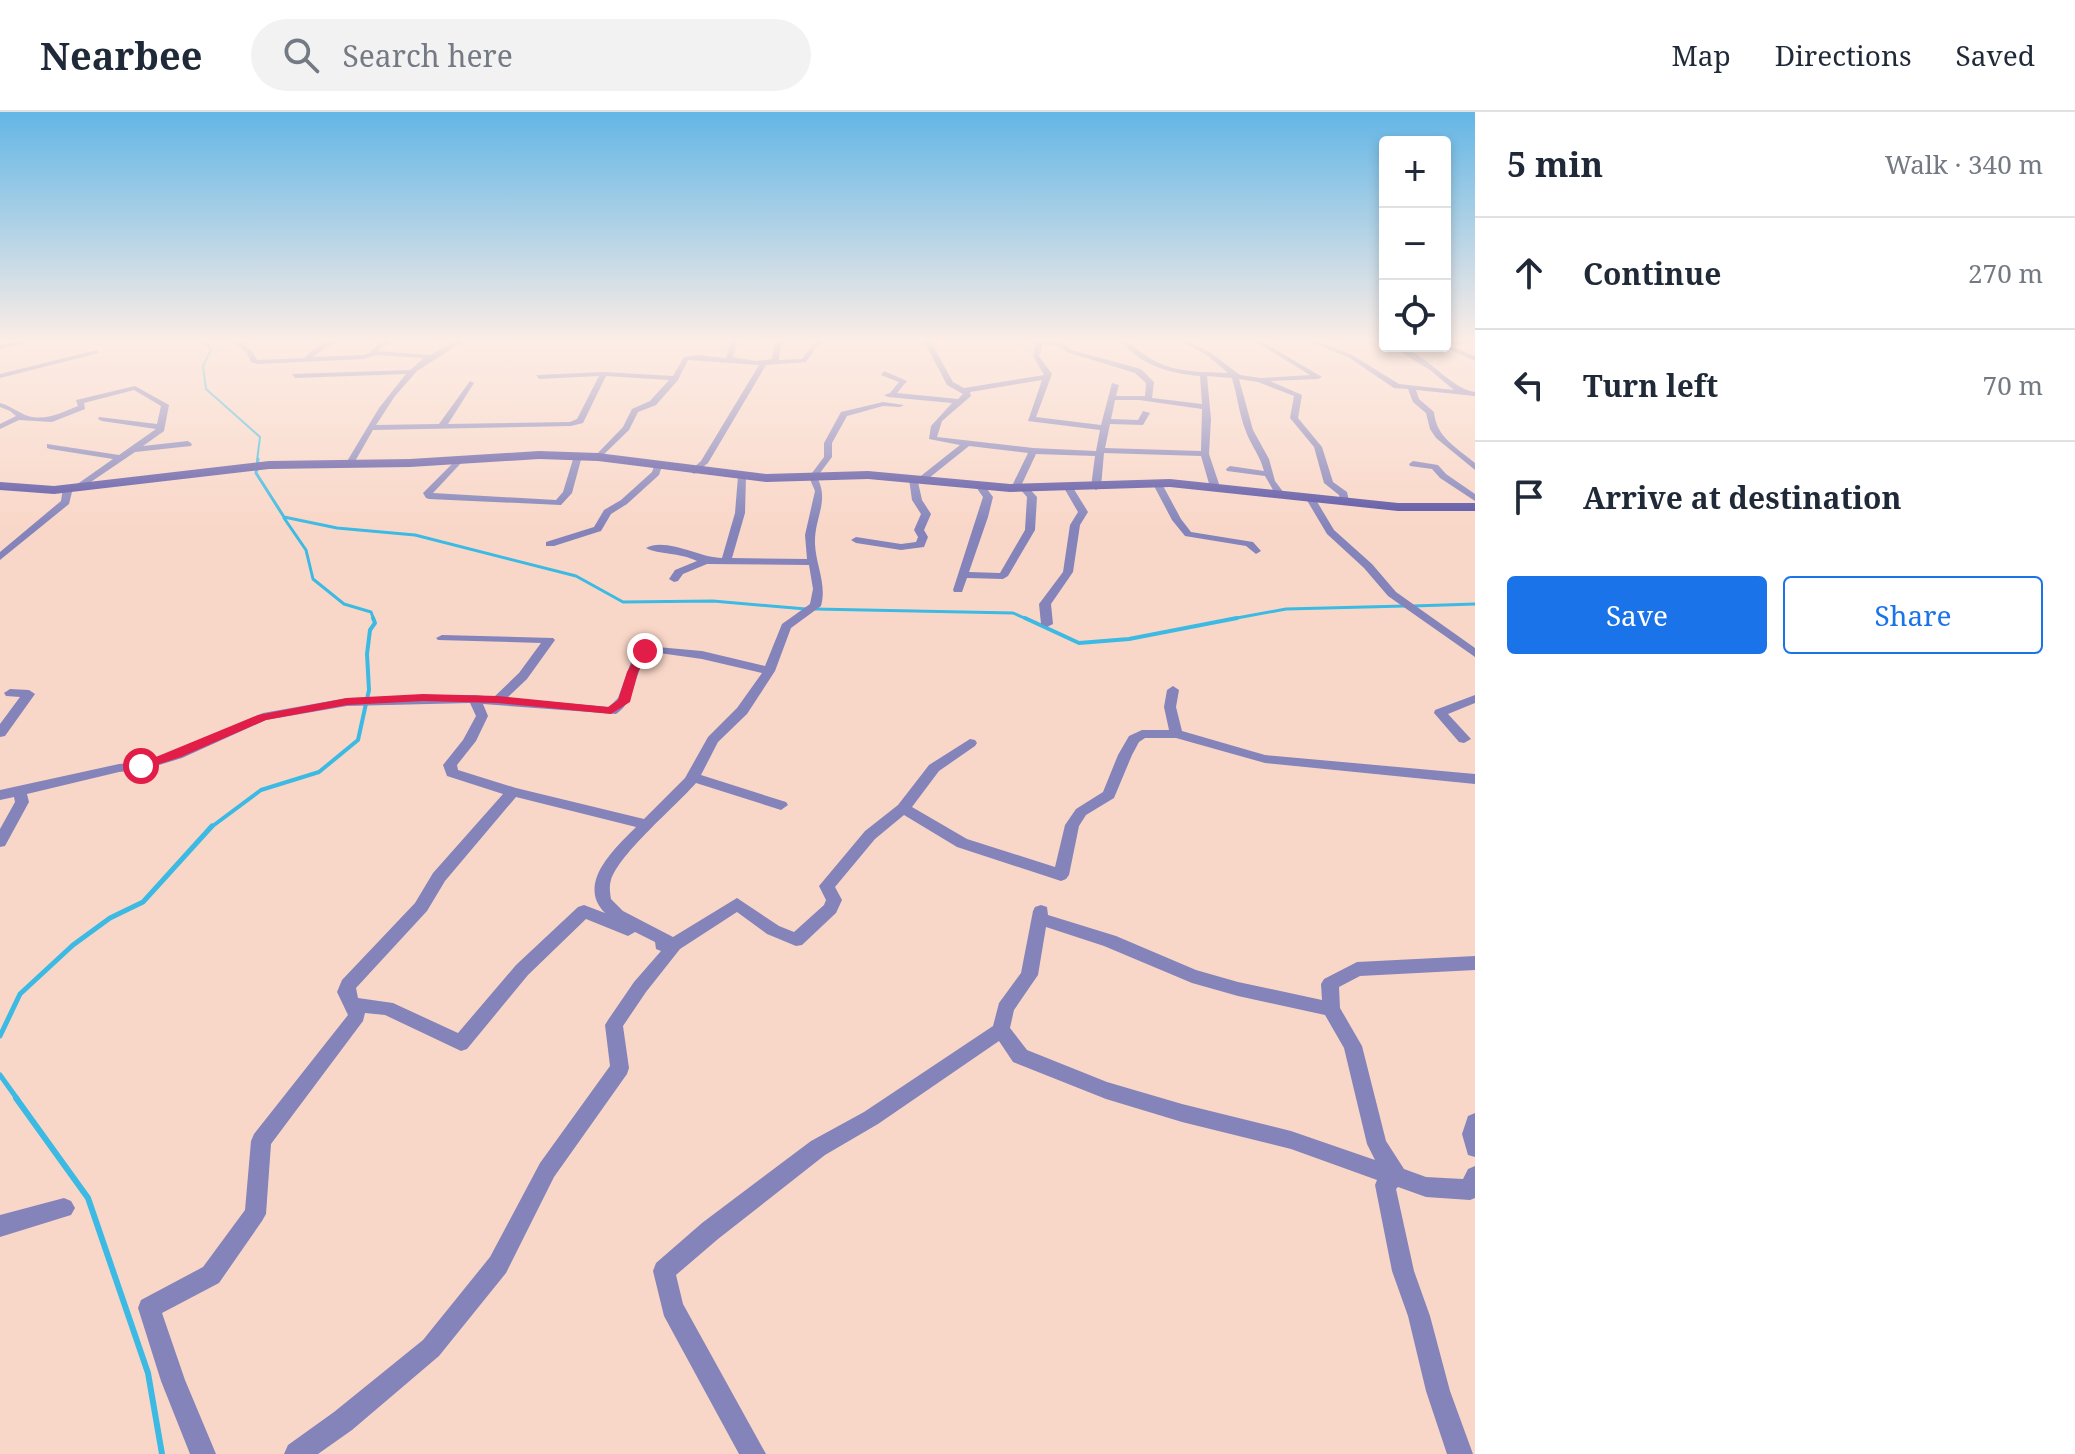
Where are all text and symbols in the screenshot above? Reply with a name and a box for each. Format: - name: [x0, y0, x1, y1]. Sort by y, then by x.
- search box: [251, 19, 811, 91]
- text: Nearbee: [40, 29, 203, 81]
- icon: search: [279, 33, 323, 77]
- text: Search here: [343, 35, 513, 76]
- text: Map: [1671, 36, 1731, 74]
- text: Directions: [1775, 36, 1912, 74]
- text: Saved: [1956, 36, 2035, 74]
- map controls: [1379, 136, 1451, 352]
- button: +: [1379, 136, 1451, 208]
- text: 5 min: [1507, 141, 1603, 187]
- text: Walk · 340 m: [1885, 146, 2043, 182]
- button: −: [1379, 208, 1451, 280]
- icon: ahead: [1507, 251, 1551, 295]
- text: Continue: [1583, 253, 1721, 294]
- text: 270 m: [1968, 255, 2043, 291]
- button: locate: [1379, 280, 1451, 352]
- icon: left: [1507, 363, 1551, 407]
- text: Turn left: [1583, 365, 1718, 406]
- text: 70 m: [1983, 367, 2043, 403]
- icon: arrive: [1507, 475, 1551, 519]
- text: Arrive at destination: [1583, 477, 1902, 518]
- button: Save: [1507, 576, 1767, 654]
- button: Share: [1783, 576, 2043, 654]
- route end: [627, 633, 663, 669]
- route start: [123, 748, 159, 784]

